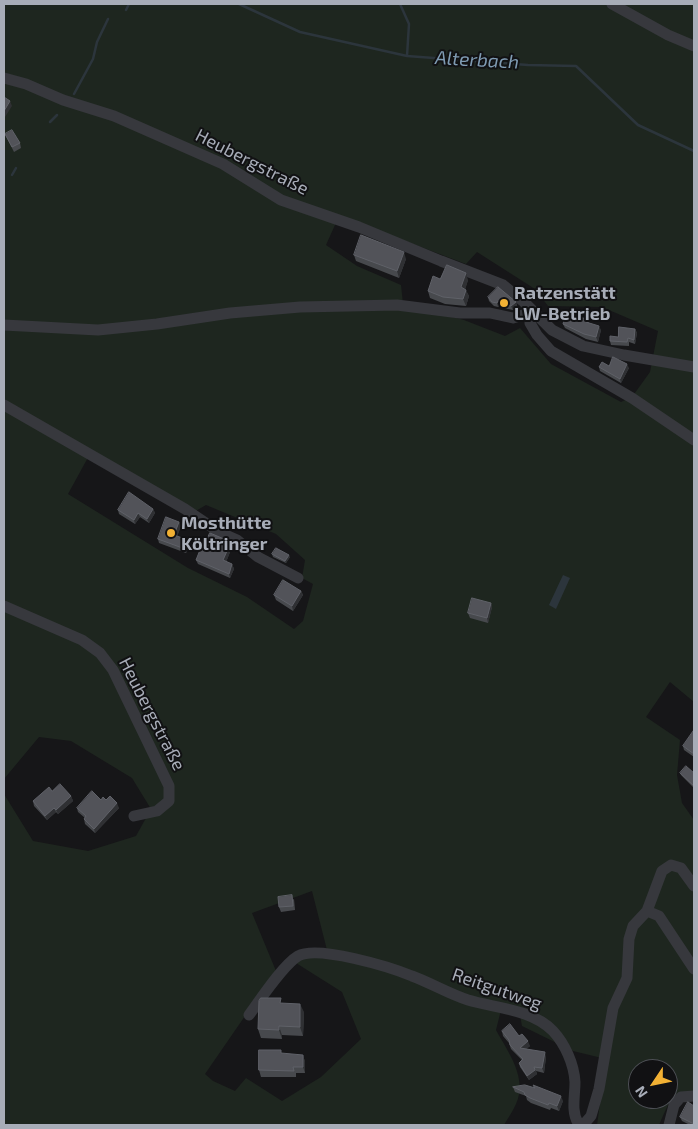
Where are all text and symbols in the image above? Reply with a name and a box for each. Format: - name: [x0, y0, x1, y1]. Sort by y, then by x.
- water label: Alterbach: [434, 46, 520, 74]
- street label: Heubergstraße: [192, 124, 312, 200]
- place label: Ratzenstätt LW-Betrieb: [514, 282, 616, 324]
- marker: Ratzenstätt LW-Betrieb: [498, 297, 510, 309]
- place label: Mosthütte Költringer: [181, 512, 271, 554]
- marker: Mosthütte Költringer: [165, 527, 177, 539]
- street label: Heubergstraße: [114, 654, 190, 774]
- street label: Reitgutweg: [449, 964, 545, 1014]
- north arrow: [628, 1059, 678, 1109]
- text: N: [631, 1083, 651, 1101]

